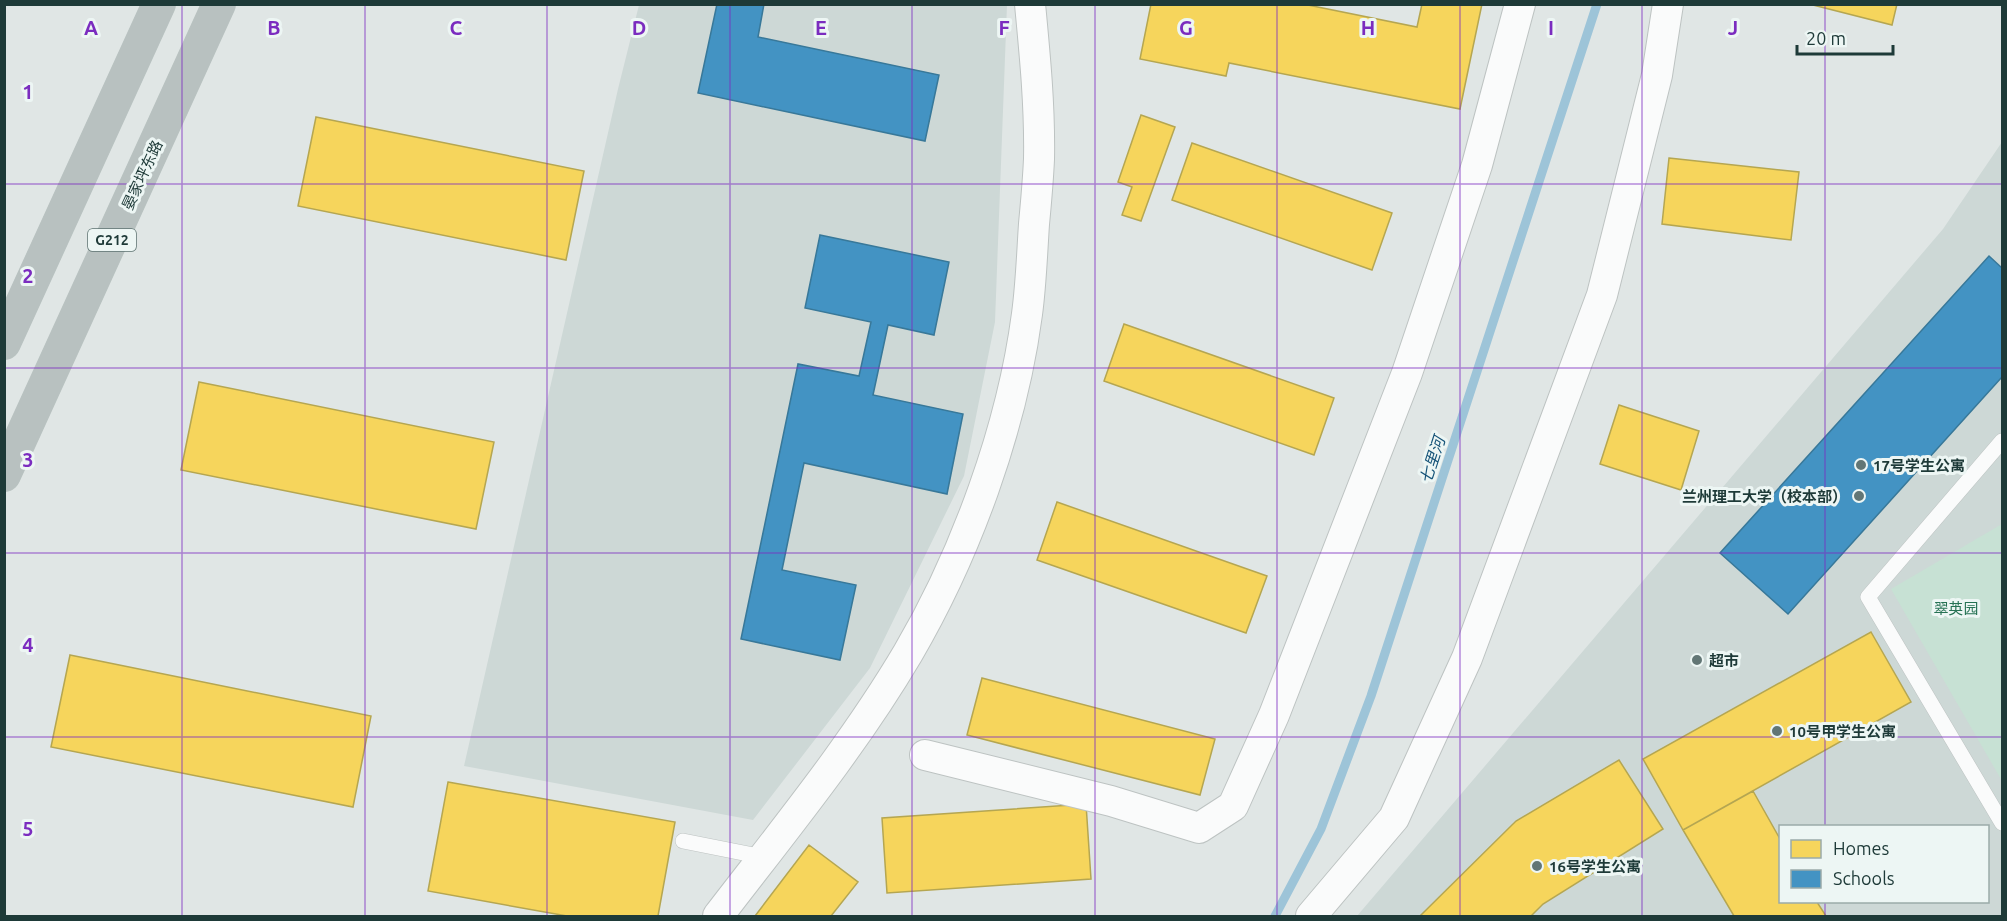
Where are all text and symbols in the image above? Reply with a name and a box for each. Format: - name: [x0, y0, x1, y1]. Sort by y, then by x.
- text: A: [84, 16, 98, 39]
- text: B: [267, 16, 281, 39]
- text: C: [450, 16, 463, 39]
- text: D: [632, 16, 646, 39]
- text: E: [815, 16, 827, 39]
- text: F: [998, 16, 1010, 39]
- text: G: [1179, 16, 1193, 39]
- text: H: [1361, 16, 1375, 39]
- text: I: [1548, 16, 1554, 39]
- text: J: [1728, 16, 1738, 39]
- scale bar: [1797, 18, 1893, 56]
- text: 20 m: [1806, 28, 1846, 48]
- text: 1: [22, 80, 34, 103]
- street label: 晏家坪东路: [118, 137, 166, 213]
- road number: G212: [88, 229, 136, 251]
- text: 2: [22, 264, 34, 287]
- water label: 七里河: [1416, 432, 1449, 486]
- text: 3: [22, 448, 34, 471]
- place label: 17号学生公寓: [1873, 457, 1965, 474]
- marker: 17号学生公寓: [1854, 458, 1868, 472]
- place label: 兰州理工大学（校本部）: [1682, 488, 1847, 505]
- marker: 兰州理工大学（校本部）: [1852, 489, 1866, 503]
- park label: 翠英园: [1933, 600, 1979, 617]
- text: 4: [22, 633, 34, 656]
- place label: 超市: [1709, 652, 1739, 669]
- marker: 超市: [1690, 653, 1704, 667]
- place label: 10号甲学生公寓: [1789, 723, 1896, 740]
- marker: 10号甲学生公寓: [1770, 724, 1784, 738]
- text: 5: [22, 817, 34, 840]
- legend: [1779, 825, 1989, 903]
- text: Homes: [1833, 838, 1890, 858]
- place label: 16号学生公寓: [1549, 858, 1641, 875]
- marker: 16号学生公寓: [1530, 859, 1544, 873]
- text: Schools: [1833, 868, 1895, 888]

